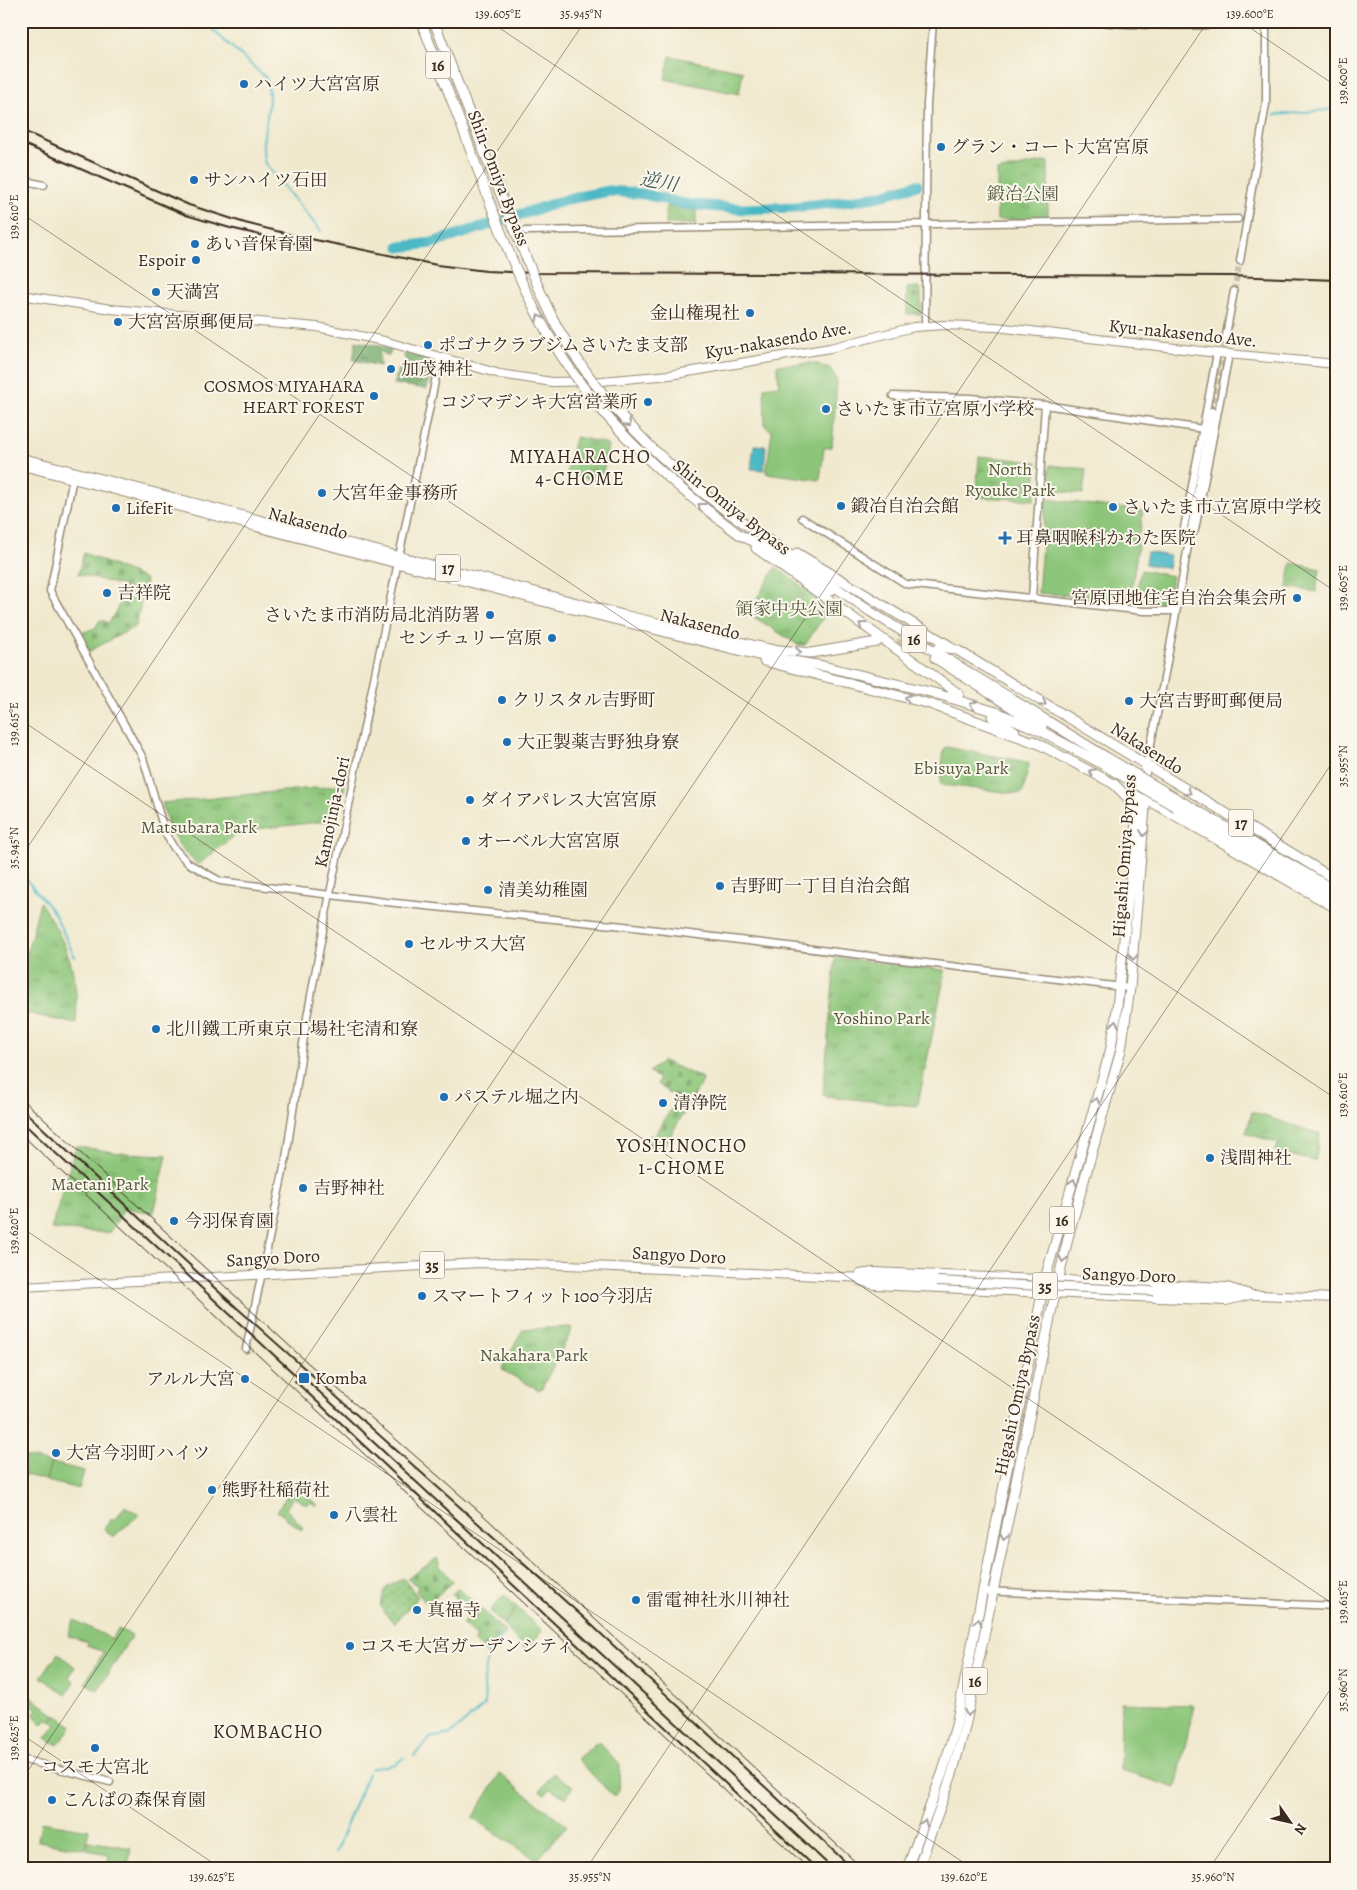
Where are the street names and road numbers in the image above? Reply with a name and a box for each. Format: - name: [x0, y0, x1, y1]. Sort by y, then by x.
- road number: 16: [426, 52, 450, 78]
- street label: Shin-Omiya Bypass: [462, 107, 536, 249]
- street label: Kyu-nakasendo Ave.: [1108, 313, 1258, 353]
- street label: Kyu-nakasendo Ave.: [703, 315, 853, 365]
- street label: Shin-Omiya Bypass: [668, 453, 796, 561]
- street label: Nakasendo: [265, 501, 351, 545]
- road number: 17: [436, 554, 460, 582]
- street label: Nakasendo: [657, 602, 743, 646]
- road number: 16: [902, 626, 926, 652]
- street label: Nakasendo: [1106, 716, 1188, 780]
- street label: Kamojinja-dori: [308, 754, 356, 870]
- street label: Higashi Omiya Bypass: [1106, 773, 1142, 939]
- road number: 17: [1228, 810, 1254, 836]
- road number: 16: [1050, 1206, 1074, 1234]
- street label: Sangyo Doro: [631, 1241, 727, 1269]
- street label: Sangyo Doro: [225, 1244, 321, 1272]
- road number: 35: [420, 1252, 444, 1278]
- street label: Sangyo Doro: [1082, 1261, 1176, 1289]
- road number: 35: [1032, 1272, 1058, 1300]
- street label: Higashi Omiya Bypass: [988, 1312, 1046, 1478]
- road number: 16: [962, 1668, 988, 1694]

